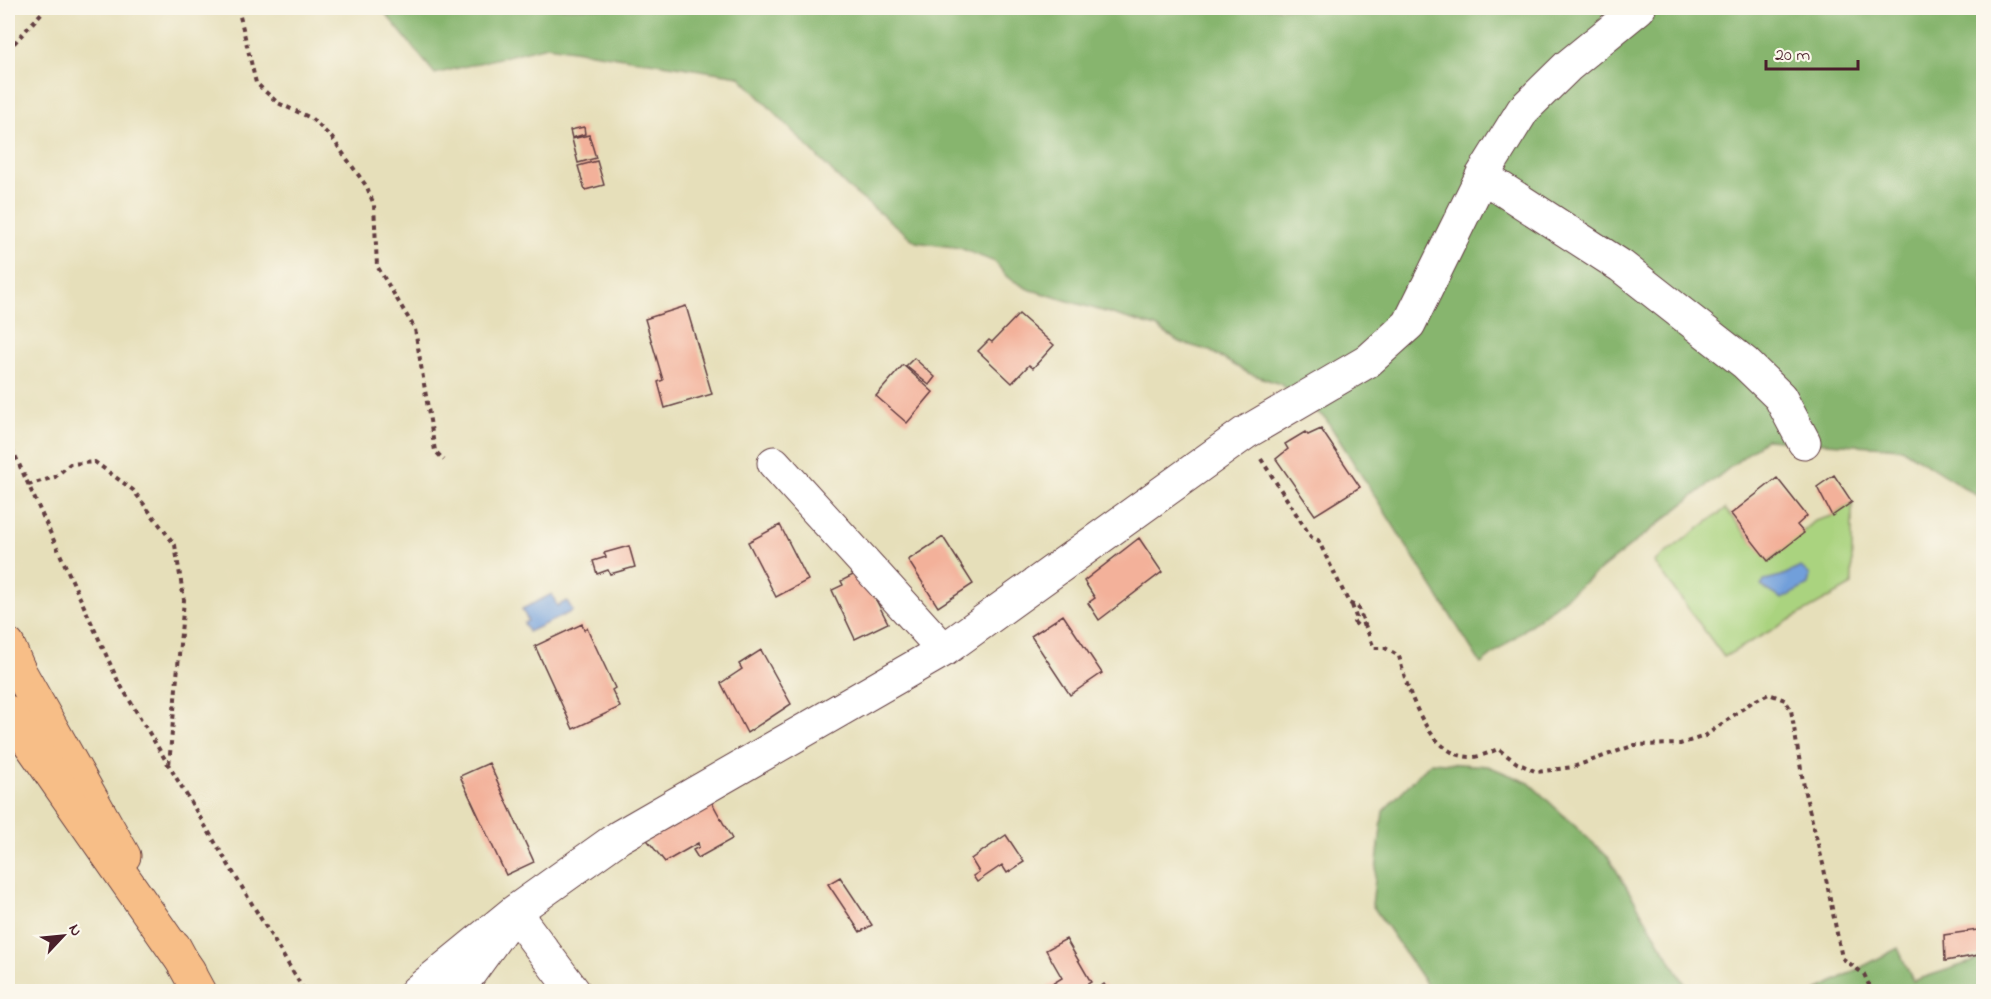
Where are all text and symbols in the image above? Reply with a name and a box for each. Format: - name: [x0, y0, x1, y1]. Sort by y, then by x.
- scale bar: [1766, 33, 1858, 71]
- text: 20 m: [1775, 43, 1810, 69]
- north arrow: [33, 906, 93, 966]
- text: N: [62, 920, 88, 941]

